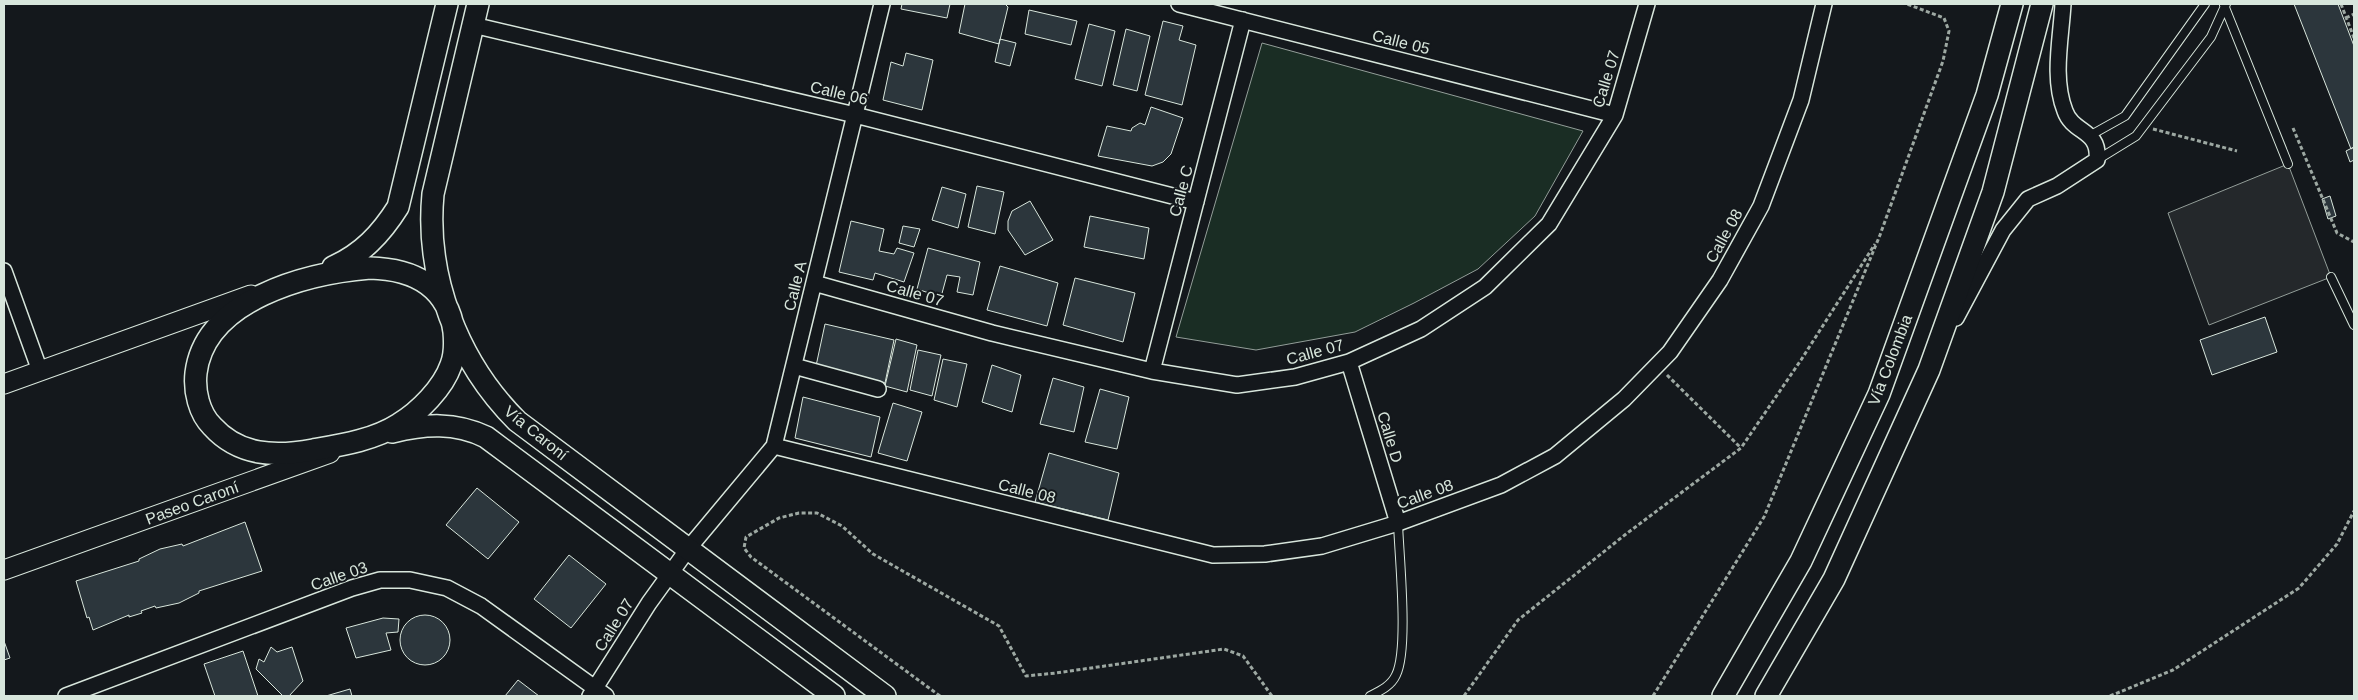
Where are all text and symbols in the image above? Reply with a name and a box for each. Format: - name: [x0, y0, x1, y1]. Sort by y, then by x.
- street label: Calle 05: [1370, 27, 1432, 57]
- street label: Calle 07: [1589, 48, 1623, 110]
- street label: Calle 06: [808, 78, 870, 108]
- street label: Calle C: [1166, 163, 1196, 219]
- street label: Calle 08: [1702, 206, 1746, 266]
- street label: Calle A: [781, 259, 809, 313]
- street label: Calle 07: [884, 277, 946, 309]
- street label: Vía Colombia: [1865, 312, 1915, 408]
- street label: Calle 07: [1284, 336, 1346, 368]
- street label: Vía Caroní: [501, 402, 572, 464]
- street label: Calle D: [1374, 409, 1406, 465]
- street label: Calle 08: [996, 476, 1058, 506]
- street label: Calle 08: [1395, 476, 1456, 512]
- street label: Paseo Caroní: [143, 478, 241, 528]
- street label: Calle 03: [308, 558, 370, 594]
- street label: Calle 07: [591, 596, 637, 654]

